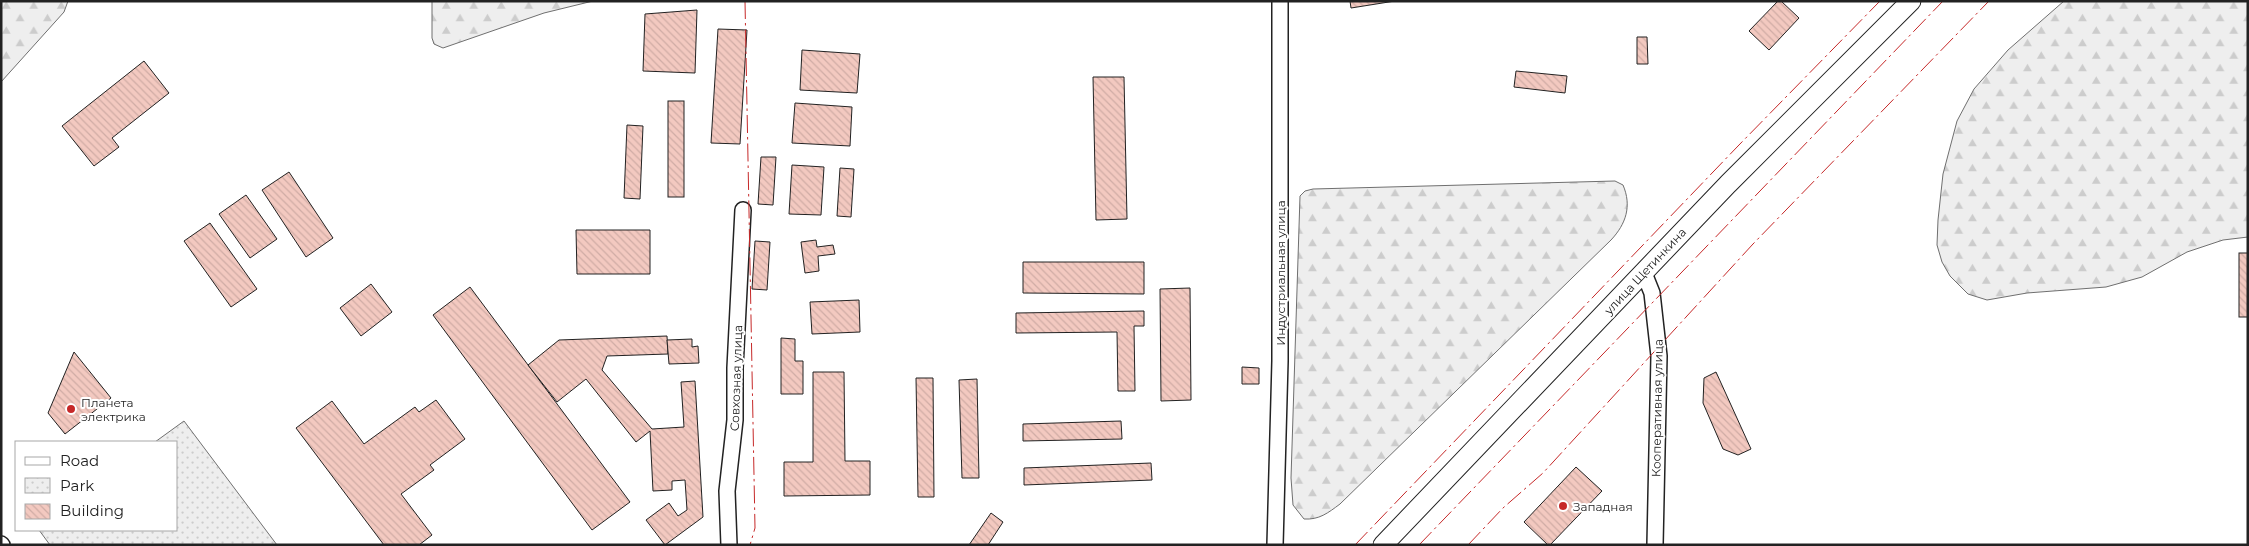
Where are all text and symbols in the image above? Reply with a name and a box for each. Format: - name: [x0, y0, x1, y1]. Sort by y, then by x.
- street label: Индустриальная улица: [1273, 200, 1288, 346]
- street label: улица Щетинкина: [1600, 224, 1689, 318]
- street label: Совхозная улица: [727, 325, 745, 431]
- street label: Кооперативная улица: [1648, 339, 1666, 477]
- place label: Планета электрика: [81, 395, 146, 424]
- marker: Планета электрика: [65, 403, 77, 415]
- legend: [15, 441, 178, 531]
- text: Road: [60, 451, 99, 470]
- text: Park: [60, 476, 94, 495]
- place label: Западная: [1573, 499, 1633, 514]
- marker: Западная: [1557, 500, 1569, 512]
- text: Building: [60, 501, 124, 520]

